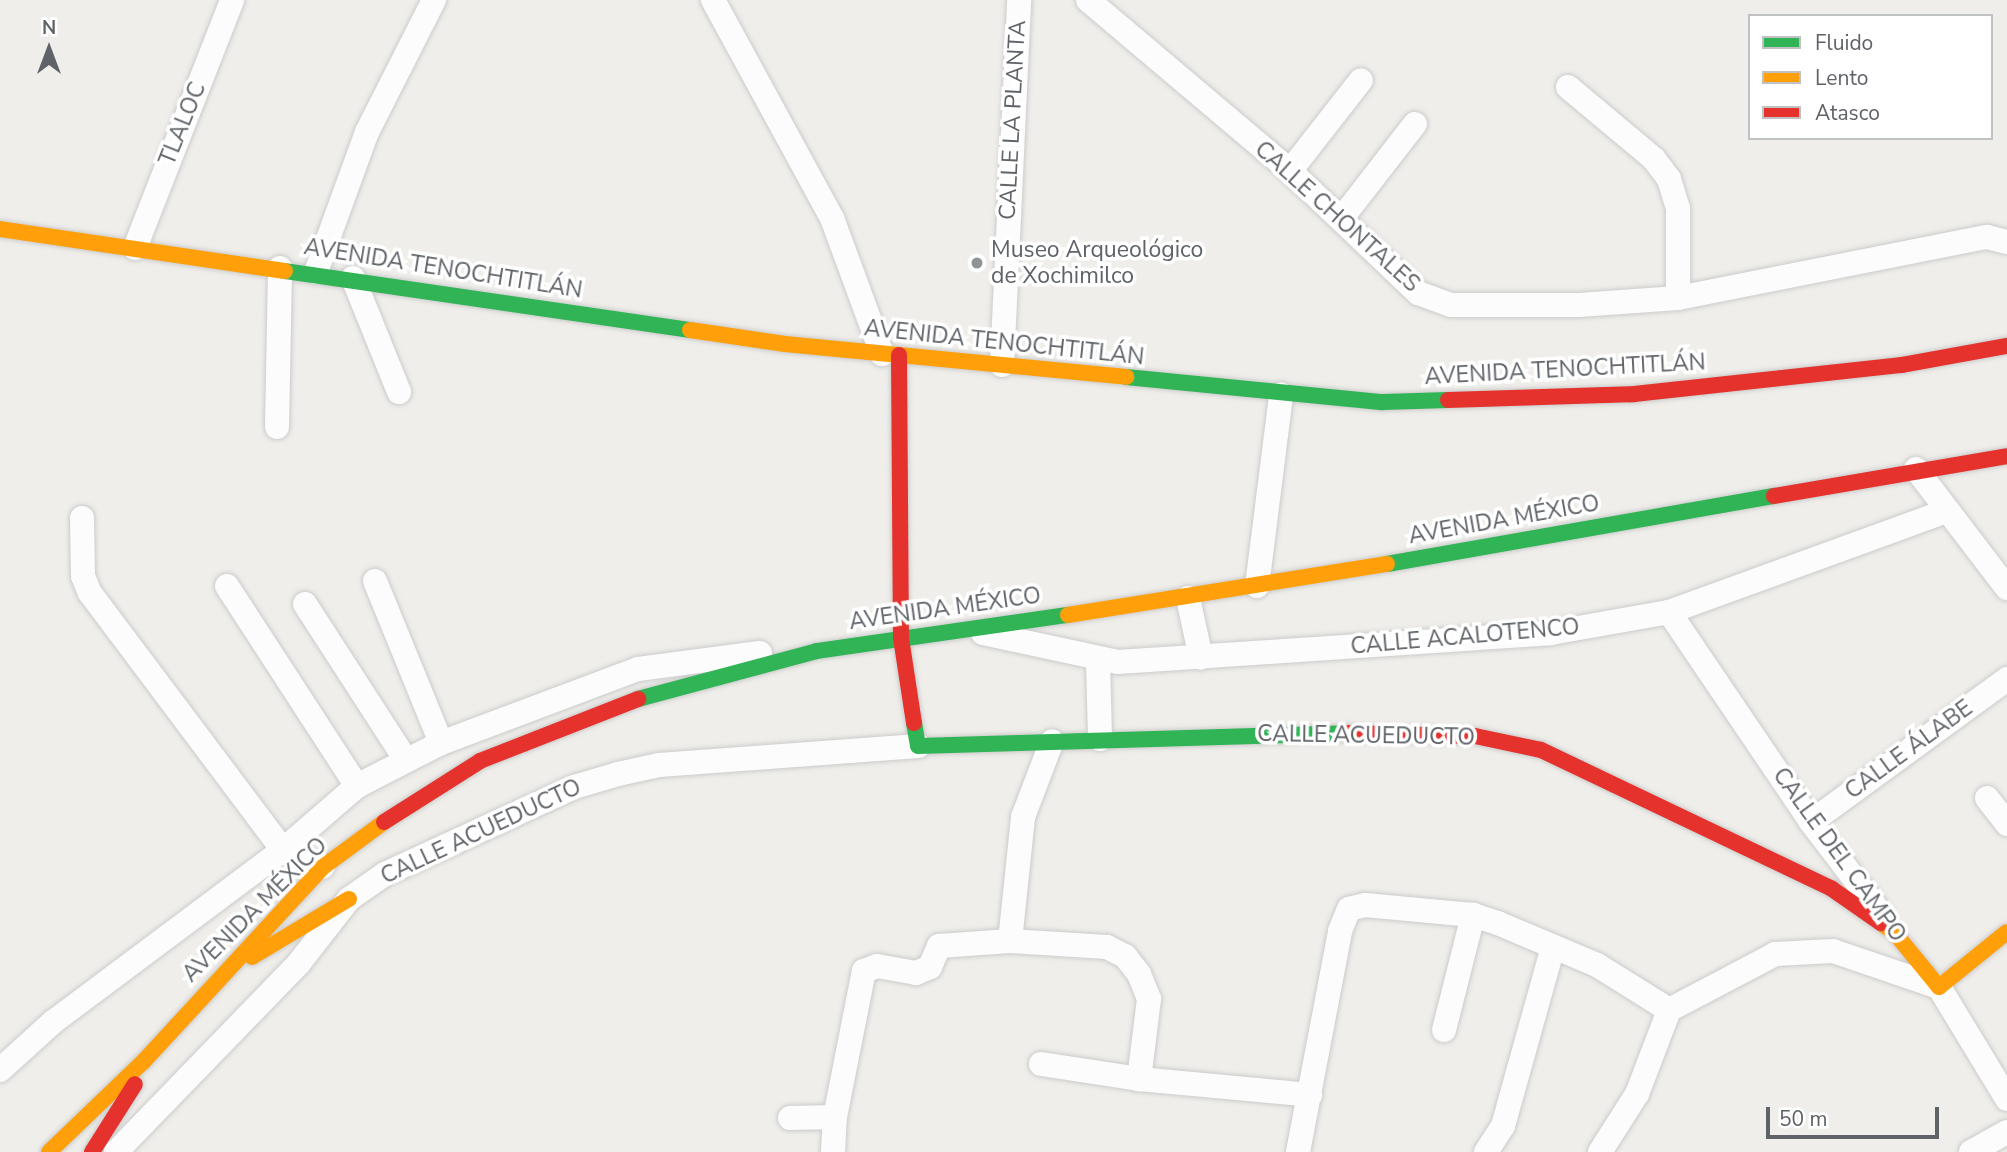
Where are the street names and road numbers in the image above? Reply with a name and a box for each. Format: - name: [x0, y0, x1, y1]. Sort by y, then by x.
- street label: CALLE LA PLANTA: [994, 19, 1032, 221]
- street label: TLALOC: [154, 78, 212, 170]
- street label: CALLE CHONTALES: [1249, 136, 1425, 298]
- street label: AVENIDA TENOCHTITLÁN: [302, 233, 584, 305]
- street label: AVENIDA TENOCHTITLÁN: [863, 315, 1145, 371]
- street label: AVENIDA TENOCHTITLÁN: [1424, 349, 1706, 391]
- street label: AVENIDA MÉXICO: [1406, 490, 1602, 550]
- street label: AVENIDA MÉXICO: [847, 582, 1043, 636]
- street label: CALLE ACALOTENCO: [1349, 613, 1581, 661]
- street label: CALLE ÁLABE: [1840, 695, 1978, 805]
- street label: CALLE ACUEDUCTO: [1257, 720, 1475, 752]
- street label: CALLE DEL CAMPO: [1767, 763, 1911, 947]
- street label: CALLE ACUEDUCTO: [376, 773, 586, 891]
- street label: AVENIDA MÉXICO: [177, 832, 333, 988]

